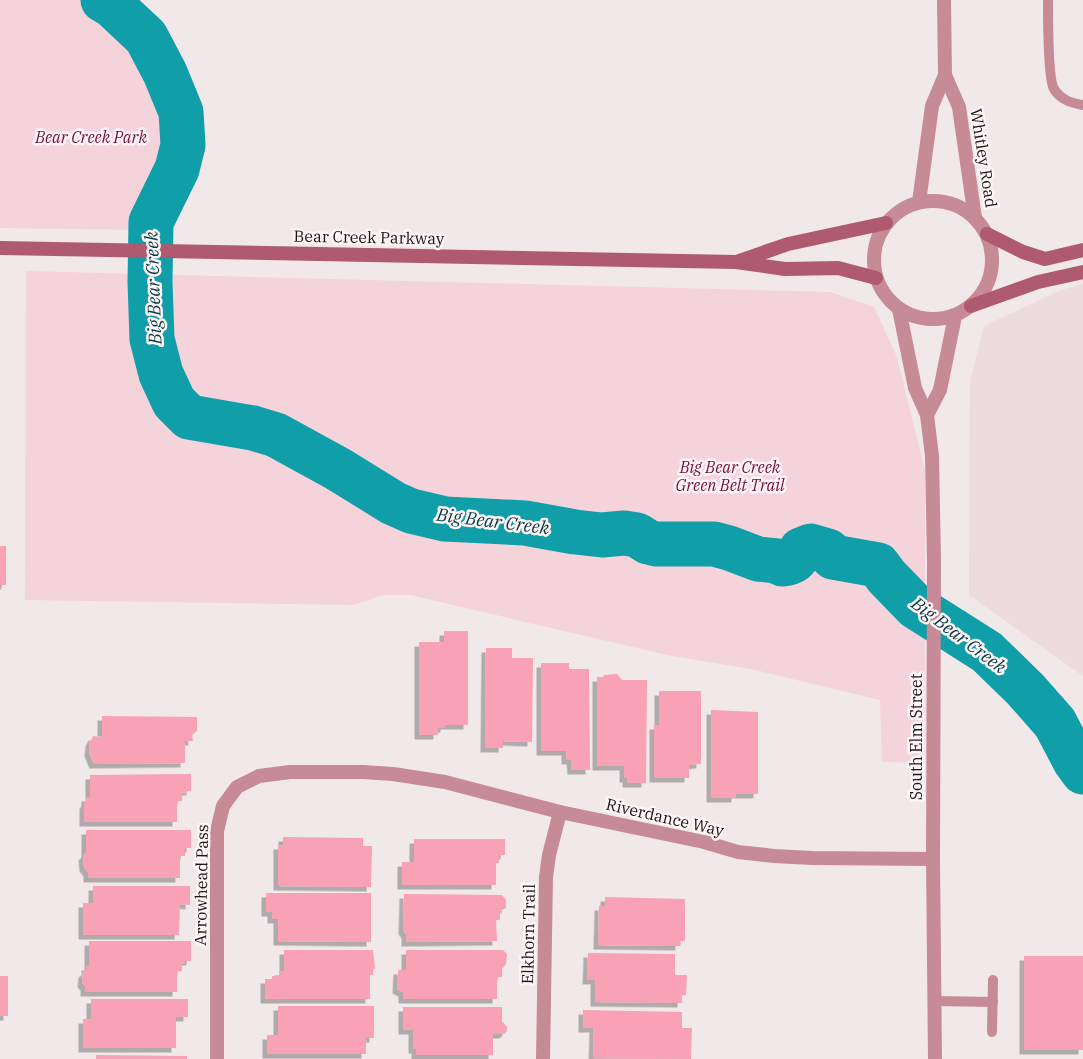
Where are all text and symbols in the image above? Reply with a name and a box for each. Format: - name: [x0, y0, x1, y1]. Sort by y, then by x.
- street label: Whitley Road: [966, 107, 1002, 209]
- park label: Bear Creek Park: [34, 127, 147, 147]
- street label: Bear Creek Parkway: [293, 226, 445, 248]
- water label: Big Bear Creek: [140, 231, 167, 346]
- park label: Big Bear Creek Green Belt Trail: [675, 457, 785, 495]
- water label: Big Bear Creek: [434, 503, 551, 539]
- water label: Big Bear Creek: [906, 591, 1011, 679]
- street label: South Elm Street: [906, 673, 926, 800]
- street label: Riverdance Way: [604, 794, 726, 840]
- street label: Arrowhead Pass: [190, 824, 212, 946]
- street label: Elkhorn Trail: [517, 883, 539, 984]

